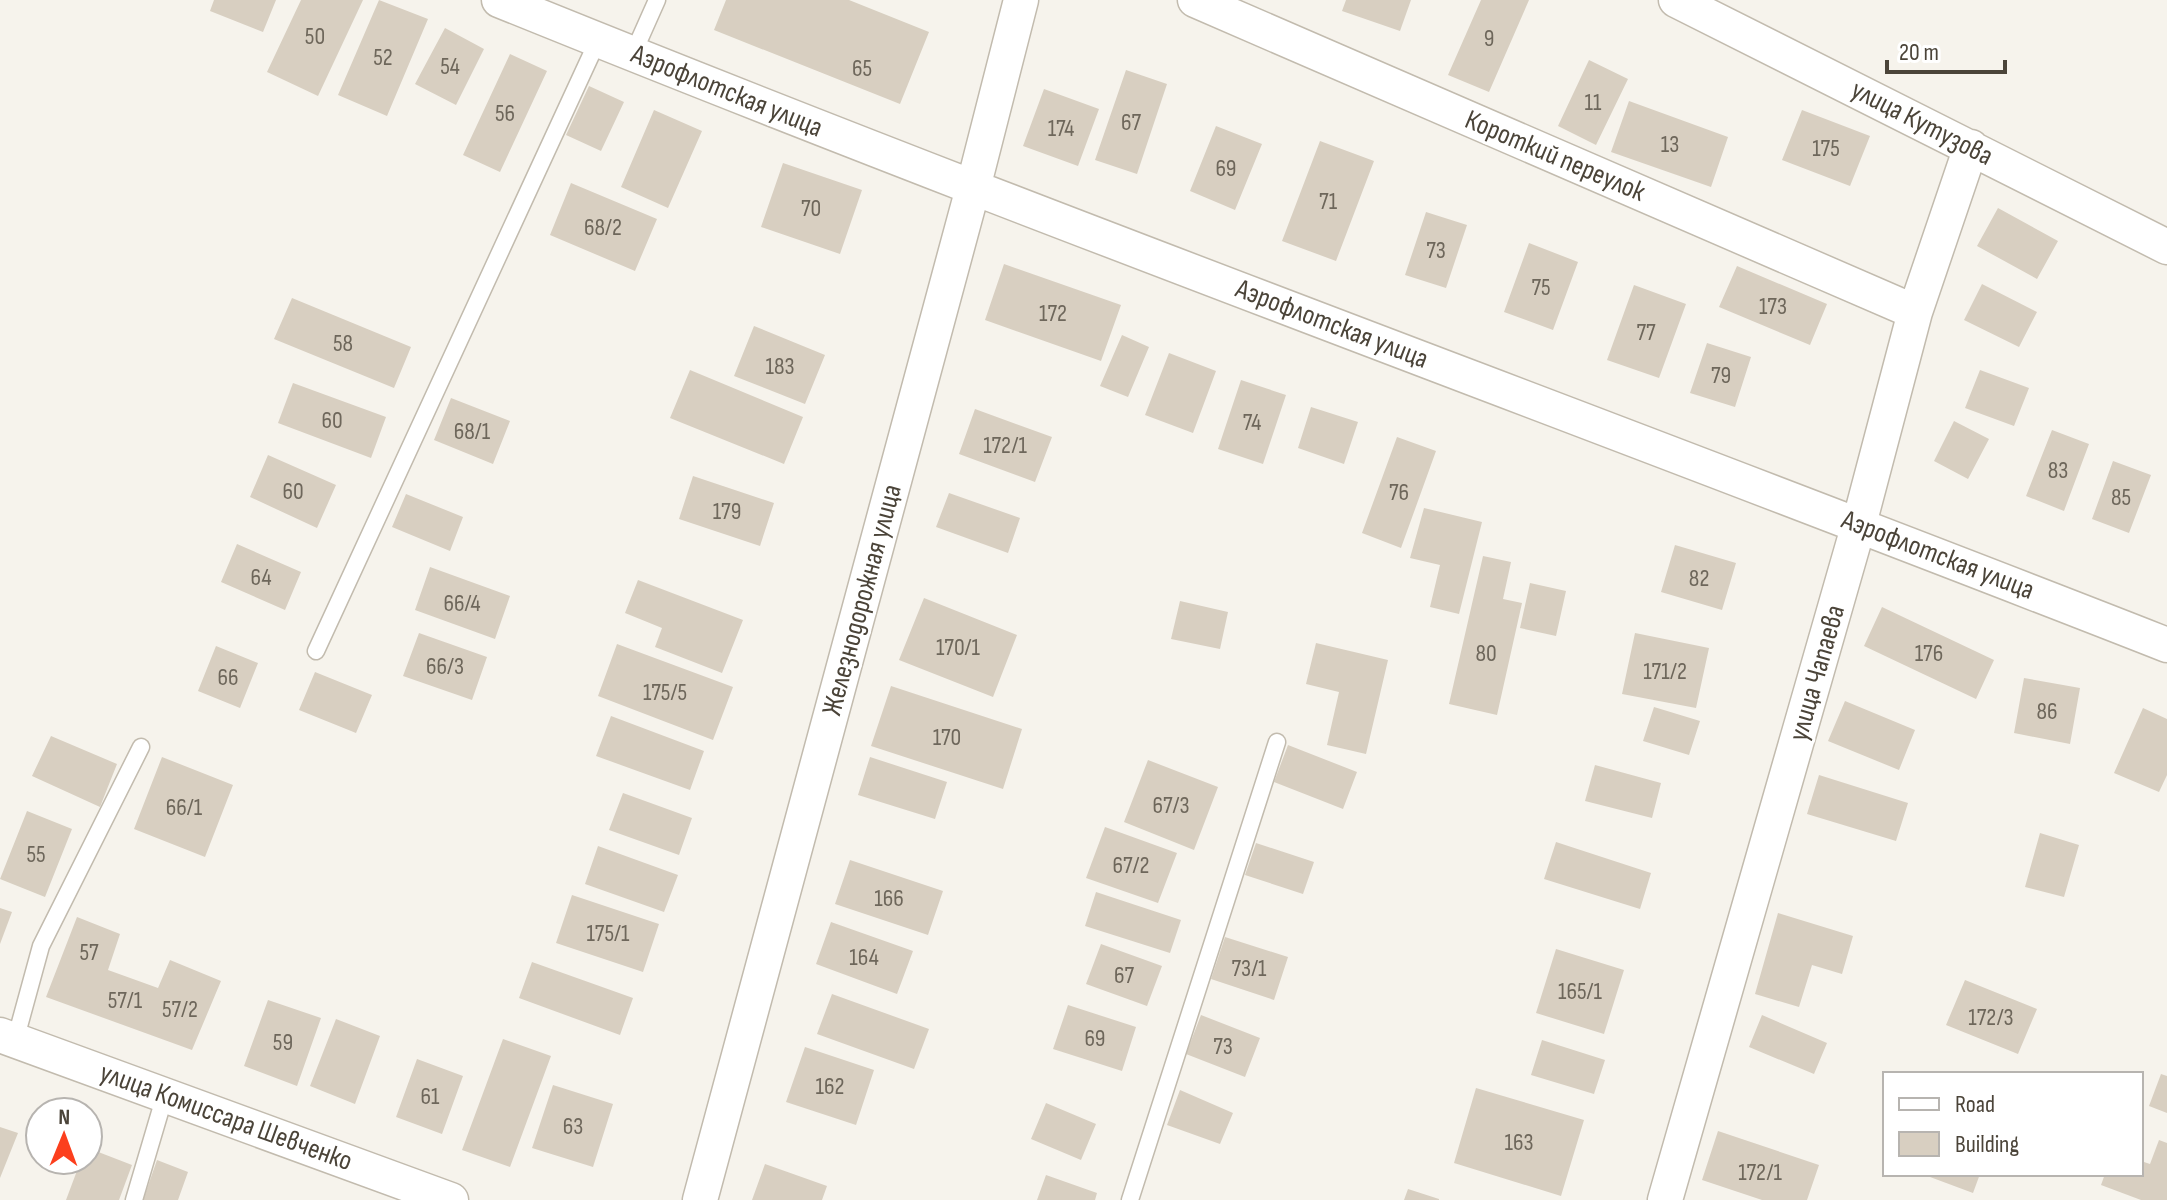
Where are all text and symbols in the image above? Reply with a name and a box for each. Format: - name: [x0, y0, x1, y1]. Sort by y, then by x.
- house number: 50: [305, 22, 325, 51]
- house number: 9: [1484, 24, 1494, 53]
- scale bar: [1887, 24, 2005, 74]
- street label: Аэрофлотская улица: [626, 37, 827, 144]
- text: 20 m: [1899, 38, 1939, 67]
- house number: 52: [373, 43, 393, 72]
- house number: 54: [440, 52, 460, 81]
- house number: 65: [852, 54, 872, 83]
- street label: улица Кутузова: [1846, 73, 1998, 173]
- house number: 11: [1585, 88, 1602, 117]
- house number: 56: [495, 99, 515, 128]
- street label: Короткий переулок: [1460, 103, 1650, 209]
- house number: 67: [1121, 108, 1141, 137]
- house number: 174: [1048, 114, 1074, 143]
- house number: 13: [1661, 130, 1679, 159]
- house number: 175: [1812, 134, 1840, 163]
- house number: 69: [1216, 154, 1237, 183]
- house number: 71: [1319, 187, 1338, 216]
- house number: 70: [801, 194, 821, 223]
- house number: 68/2: [584, 213, 622, 242]
- house number: 73: [1426, 236, 1446, 265]
- street label: Аэрофлотская улица: [1230, 272, 1433, 376]
- house number: 75: [1531, 273, 1551, 302]
- house number: 173: [1759, 292, 1787, 321]
- house number: 172: [1039, 299, 1067, 328]
- house number: 77: [1636, 318, 1656, 347]
- house number: 58: [333, 329, 353, 358]
- house number: 183: [766, 352, 794, 381]
- house number: 79: [1711, 361, 1731, 390]
- house number: 60: [321, 406, 343, 435]
- house number: 74: [1243, 408, 1261, 437]
- house number: 68/1: [454, 417, 491, 446]
- house number: 172/1: [983, 431, 1027, 460]
- house number: 83: [2048, 456, 2068, 485]
- house number: 60: [282, 477, 304, 506]
- house number: 76: [1389, 478, 1409, 507]
- street label: Железнодорожная улица: [815, 481, 909, 719]
- house number: 85: [2111, 483, 2131, 512]
- house number: 179: [713, 497, 741, 526]
- street label: Аэрофлотская улица: [1836, 503, 2039, 607]
- house number: 64: [251, 563, 271, 592]
- house number: 82: [1689, 564, 1709, 593]
- house number: 66/4: [443, 589, 481, 618]
- street label: улица Чапаева: [1782, 601, 1852, 745]
- house number: 170/1: [936, 633, 981, 662]
- house number: 80: [1475, 639, 1497, 668]
- house number: 176: [1915, 639, 1943, 668]
- house number: 66/3: [426, 652, 464, 681]
- house number: 171/2: [1643, 657, 1687, 686]
- house number: 66: [217, 663, 239, 692]
- house number: 175/5: [643, 678, 687, 707]
- house number: 86: [2036, 697, 2058, 726]
- house number: 170: [933, 723, 961, 752]
- house number: 67/3: [1153, 791, 1189, 820]
- house number: 66/1: [166, 793, 203, 822]
- house number: 55: [26, 840, 46, 869]
- house number: 67/2: [1113, 851, 1149, 880]
- house number: 166: [874, 884, 904, 913]
- house number: 175/1: [587, 919, 630, 948]
- house number: 57: [79, 938, 99, 967]
- house number: 164: [849, 943, 879, 972]
- house number: 73/1: [1231, 954, 1267, 983]
- house number: 67: [1114, 961, 1134, 990]
- house number: 165/1: [1558, 977, 1603, 1006]
- house number: 57/1: [108, 986, 143, 1015]
- house number: 57/2: [162, 995, 198, 1024]
- house number: 172/3: [1968, 1003, 2014, 1032]
- house number: 69: [1085, 1024, 1106, 1053]
- house number: 59: [273, 1028, 293, 1057]
- house number: 73: [1213, 1032, 1233, 1061]
- street label: улица Комиссара Шевченко: [95, 1056, 357, 1178]
- house number: 162: [815, 1072, 845, 1101]
- legend: [1883, 1072, 2143, 1176]
- house number: 61: [421, 1082, 440, 1111]
- text: Road: [1955, 1090, 1995, 1119]
- north arrow: [24, 1096, 104, 1176]
- text: N: [58, 1104, 70, 1131]
- house number: 63: [563, 1112, 583, 1141]
- house number: 163: [1505, 1128, 1533, 1157]
- text: Building: [1955, 1130, 2019, 1159]
- house number: 172/1: [1738, 1158, 1782, 1187]

